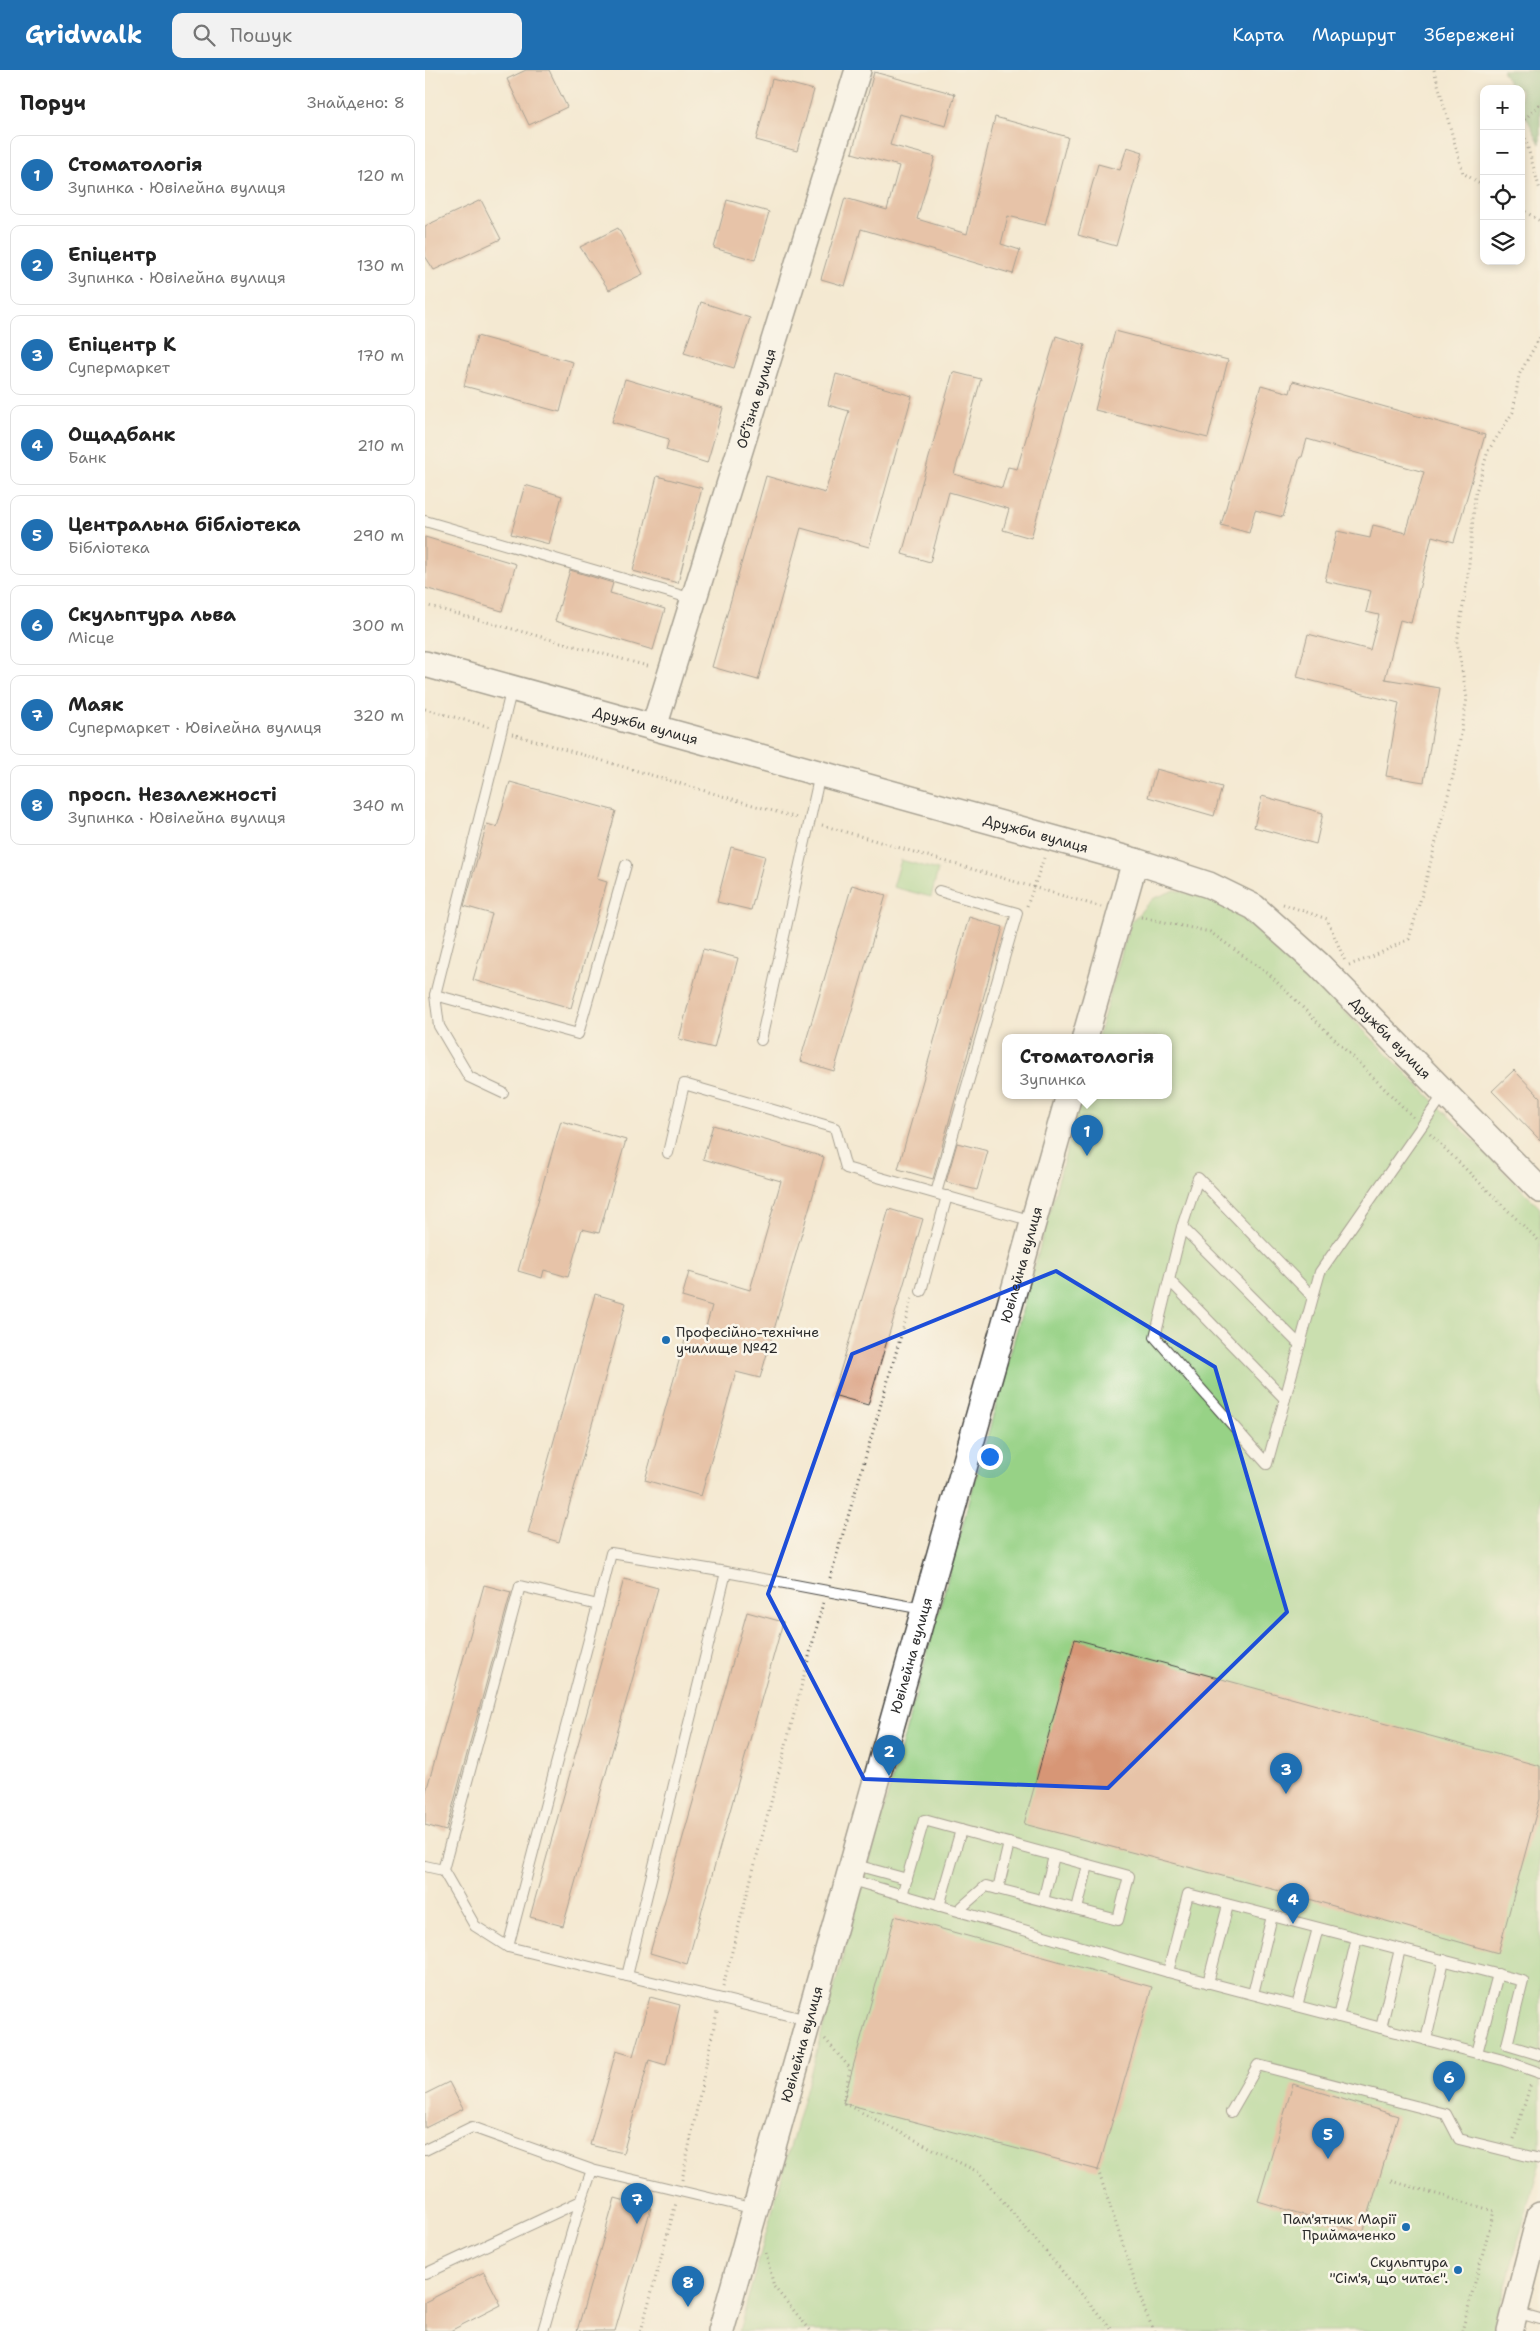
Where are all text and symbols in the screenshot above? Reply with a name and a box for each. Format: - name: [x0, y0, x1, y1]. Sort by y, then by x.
- search box: [172, 13, 522, 58]
- text: Gridwalk: [25, 19, 142, 51]
- icon: search: [190, 21, 218, 49]
- text: Пошук: [230, 23, 292, 48]
- text: Карта: [1232, 23, 1284, 47]
- text: Маршрут: [1312, 23, 1396, 47]
- text: Збережені: [1424, 23, 1515, 47]
- map controls: [1480, 85, 1525, 265]
- button: +: [1480, 85, 1525, 130]
- text: Поруч: [20, 89, 86, 117]
- text: Знайдено: 8: [307, 92, 405, 113]
- button: −: [1480, 130, 1525, 175]
- text: Стоматологія: [68, 152, 202, 177]
- text: 1: [33, 165, 41, 186]
- text: 120 m: [357, 165, 404, 186]
- button: locate: [1480, 175, 1525, 220]
- text: Зупинка · Ювілейна вулиця: [68, 177, 286, 198]
- button: layers: [1480, 220, 1525, 265]
- text: Епіцентр: [68, 242, 157, 267]
- text: 2: [31, 255, 43, 276]
- text: 130 m: [357, 255, 404, 276]
- text: Зупинка · Ювілейна вулиця: [68, 267, 286, 288]
- text: Епіцентр К: [68, 332, 176, 357]
- text: 3: [31, 345, 43, 366]
- text: 170 m: [357, 345, 404, 366]
- street label: Об’їзна вулиця: [732, 346, 780, 451]
- text: Супермаркет: [68, 357, 170, 378]
- text: Ощадбанк: [68, 422, 175, 447]
- text: 4: [31, 435, 43, 456]
- text: 210 m: [357, 435, 404, 456]
- text: Банк: [68, 447, 106, 468]
- text: Центральна бібліотека: [68, 512, 301, 537]
- text: 5: [32, 525, 42, 546]
- text: 290 m: [352, 525, 404, 546]
- text: Бібліотека: [68, 537, 150, 558]
- text: Скульптура льва: [68, 602, 236, 627]
- text: 6: [31, 615, 43, 636]
- text: 300 m: [352, 615, 404, 636]
- text: Місце: [68, 627, 115, 648]
- text: Маяк: [68, 692, 124, 717]
- street label: Дружби вулиця: [591, 702, 700, 748]
- text: 7: [31, 705, 43, 726]
- text: 320 m: [353, 705, 404, 726]
- text: Супермаркет · Ювілейна вулиця: [68, 717, 322, 738]
- text: просп. Незалежності: [68, 782, 277, 807]
- text: 8: [31, 795, 43, 816]
- text: 340 m: [352, 795, 404, 816]
- text: Зупинка · Ювілейна вулиця: [68, 807, 286, 828]
- street label: Дружби вулиця: [981, 810, 1090, 857]
- street label: Дружби вулиця: [1346, 993, 1435, 1083]
- popup: [1002, 1034, 1172, 1099]
- text: Стоматологія: [1020, 1044, 1154, 1069]
- text: Зупинка: [1020, 1069, 1086, 1090]
- pin: 1: [1071, 1115, 1103, 1156]
- street label: Ювілейна вулиця: [996, 1204, 1046, 1324]
- place label: Професійно-технічне училище №42: [676, 1323, 819, 1357]
- marker: Професійно-технічне училище №42: [660, 1334, 672, 1346]
- your location: [977, 1444, 1003, 1470]
- street label: Ювілейна вулиця: [886, 1595, 936, 1715]
- pin: 2: [873, 1735, 905, 1776]
- pin: 3: [1270, 1753, 1302, 1794]
- pin: 4: [1277, 1883, 1309, 1924]
- street label: Ювілейна вулиця: [777, 1984, 827, 2104]
- pin: 6: [1433, 2061, 1465, 2102]
- pin: 5: [1312, 2118, 1344, 2159]
- pin: 7: [621, 2183, 653, 2224]
- place label: Пам'ятник Марії Приймаченко: [1283, 2210, 1397, 2244]
- marker: Пам'ятник Марії Приймаченко: [1400, 2221, 1412, 2233]
- place label: Скульптура "Сім'я, що читає".: [1329, 2253, 1448, 2287]
- marker: Скульптура "Сім'я, що читає".: [1452, 2264, 1464, 2276]
- pin: 8: [672, 2266, 704, 2307]

